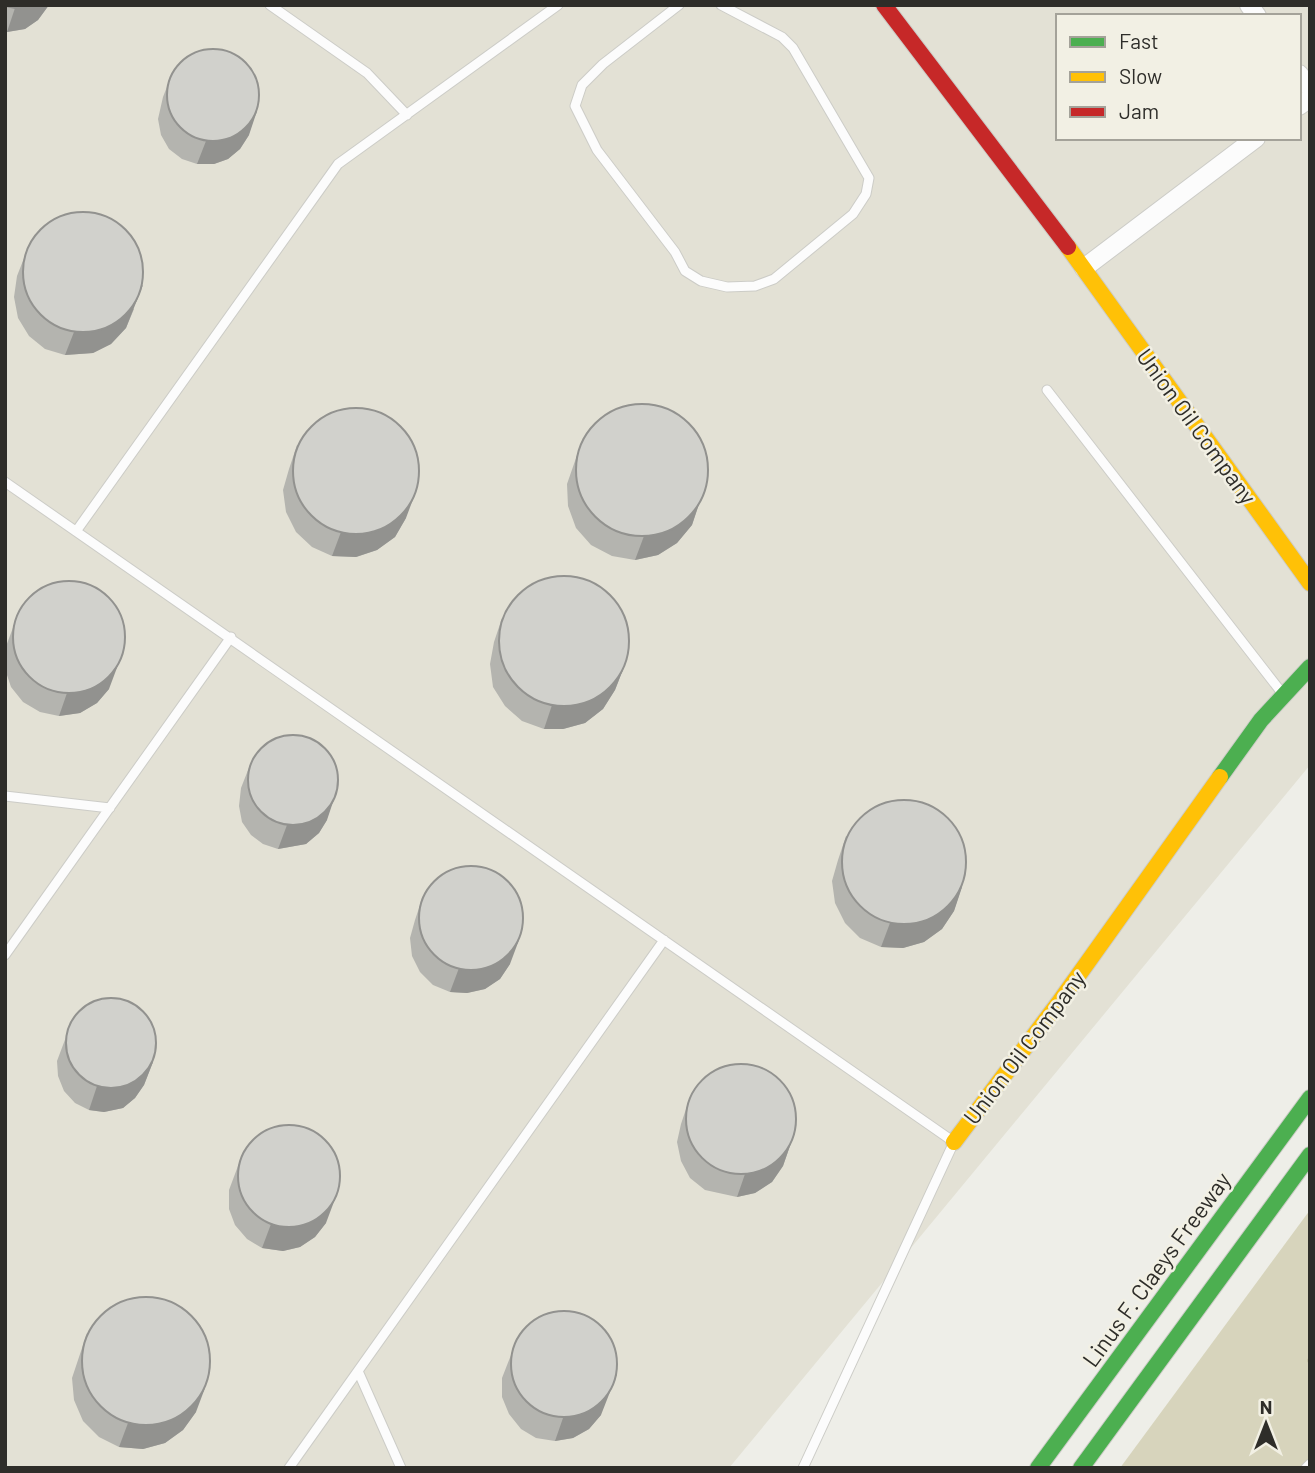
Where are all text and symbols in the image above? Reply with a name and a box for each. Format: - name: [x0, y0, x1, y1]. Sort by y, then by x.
- legend: [1056, 14, 1301, 140]
- text: Fast: [1119, 28, 1159, 53]
- text: Slow: [1119, 63, 1162, 88]
- text: Jam: [1119, 98, 1159, 123]
- street label: Union Oil Company: [1131, 343, 1263, 510]
- street label: Union Oil Company: [957, 964, 1091, 1129]
- street label: Linus F. Claeys Freeway: [1076, 1166, 1236, 1372]
- north arrow: [1231, 1389, 1301, 1459]
- text: N: [1260, 1395, 1272, 1418]

